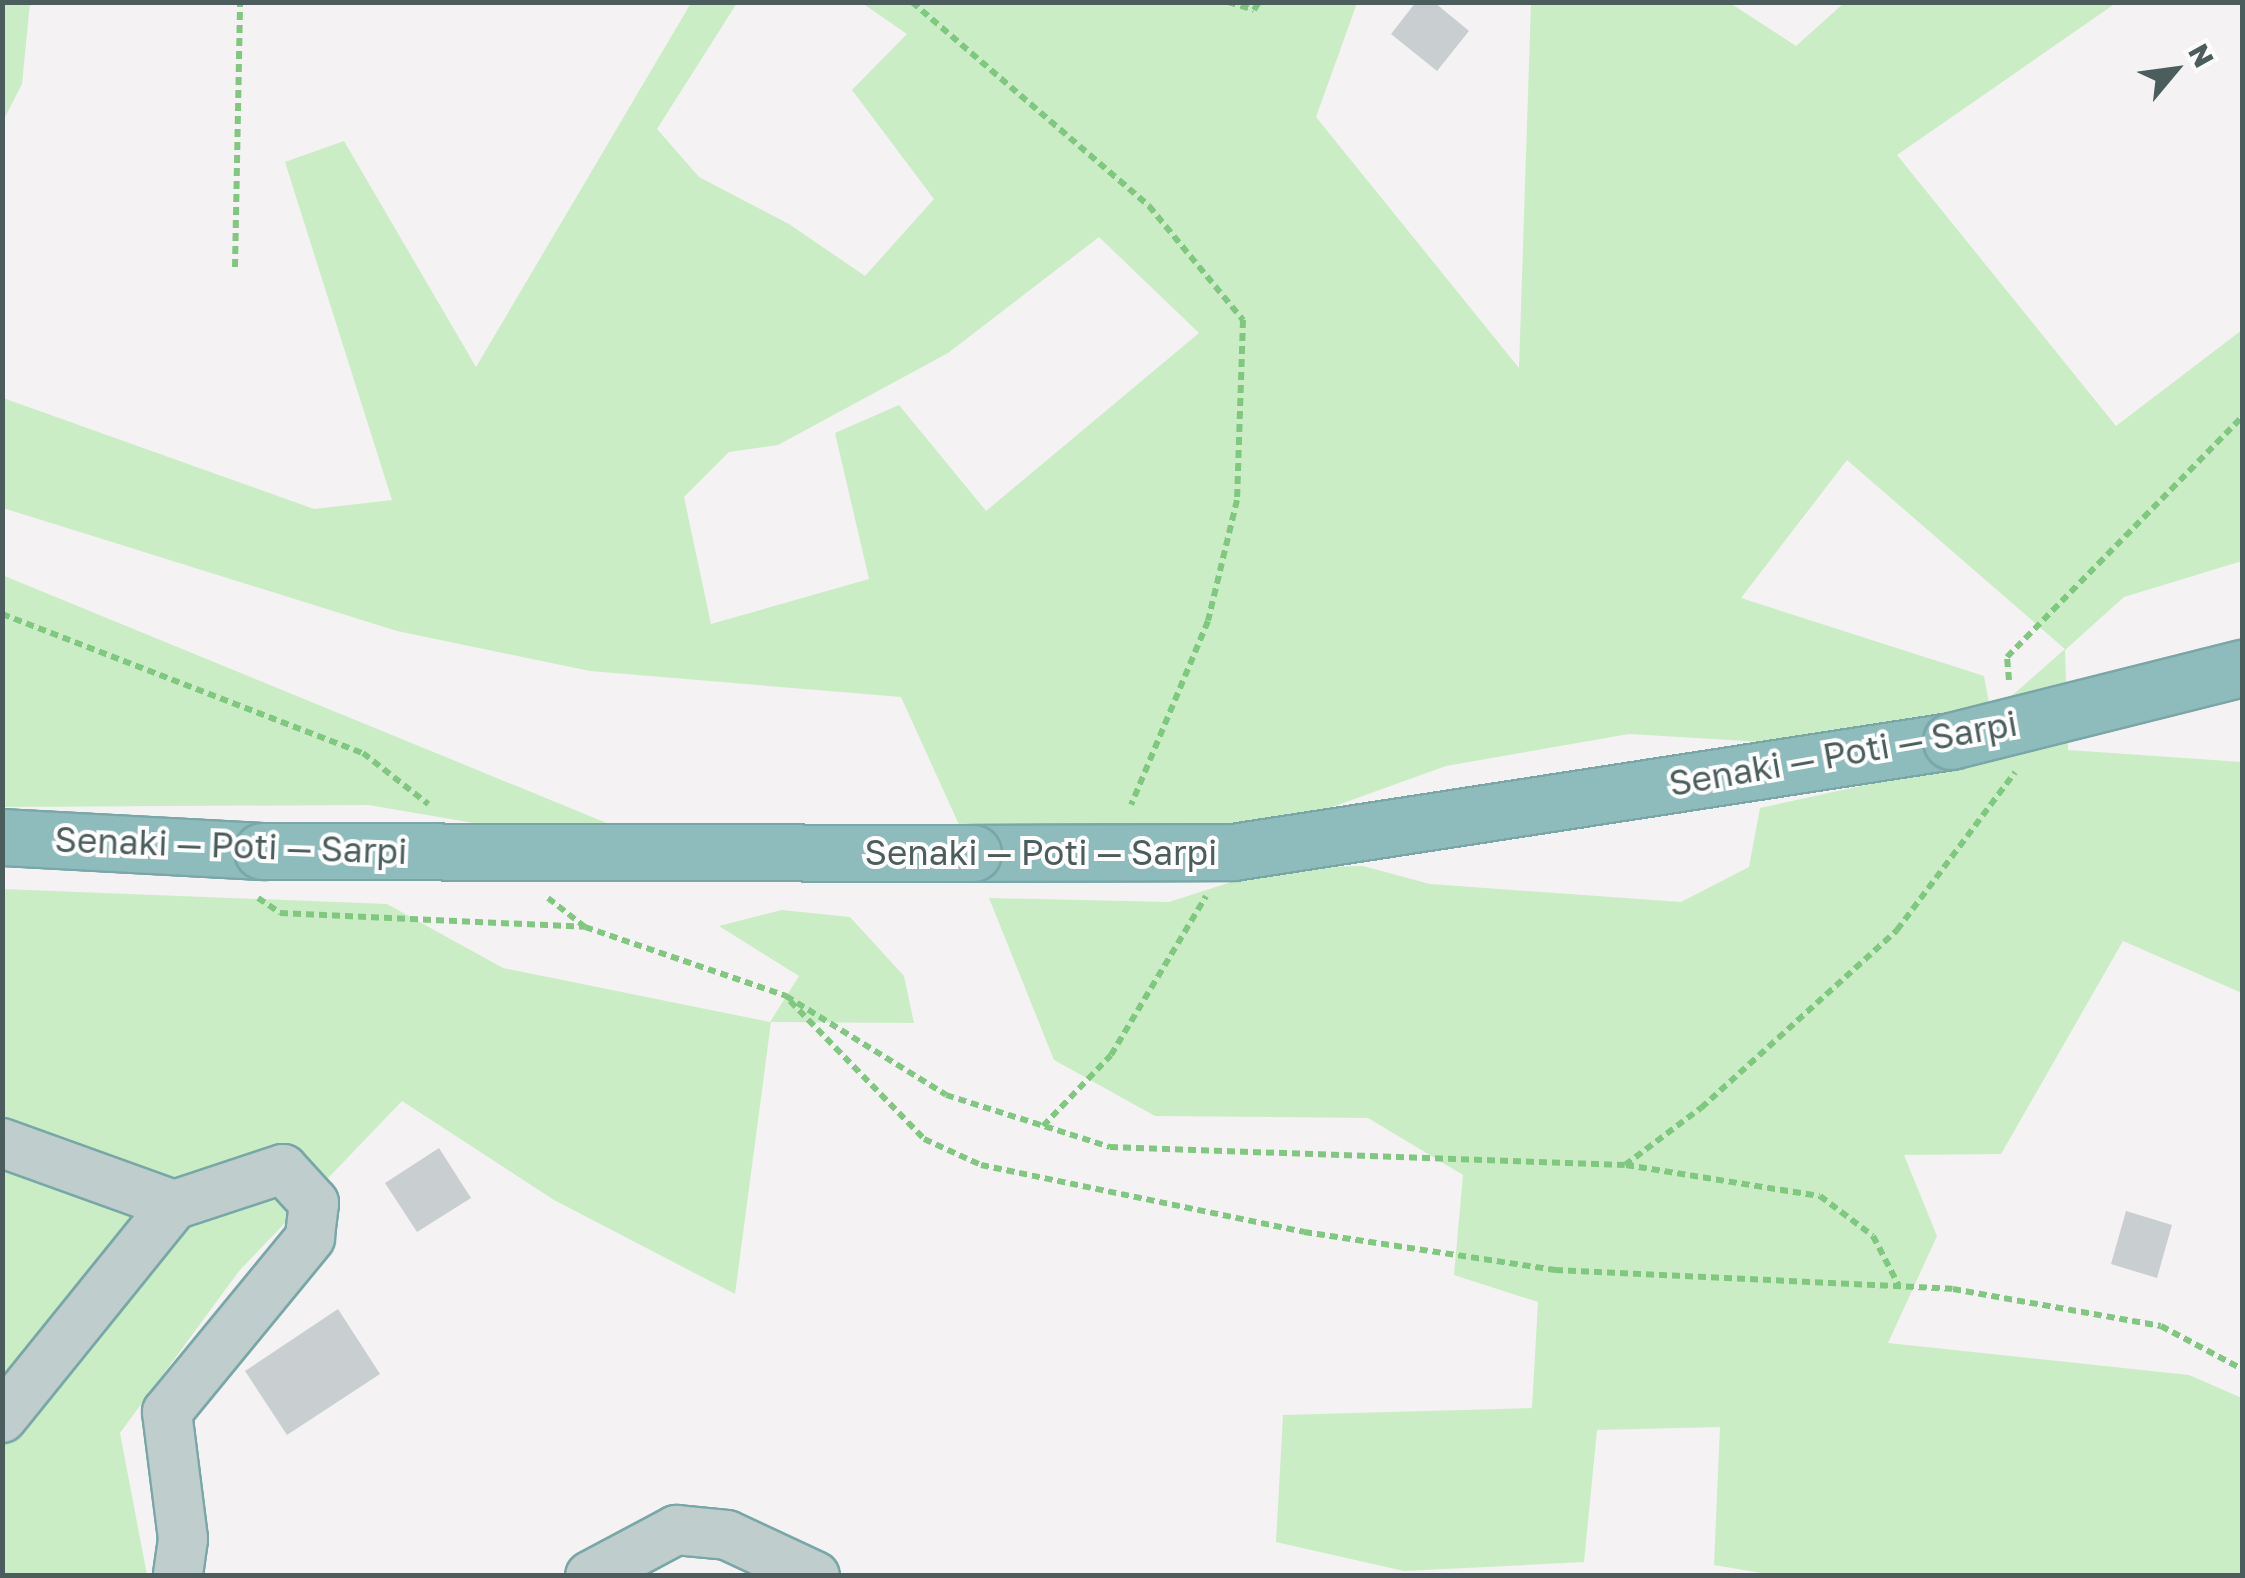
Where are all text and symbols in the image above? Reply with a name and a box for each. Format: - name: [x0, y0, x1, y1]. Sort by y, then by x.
- north arrow: [2125, 20, 2225, 120]
- text: N: [2182, 38, 2221, 73]
- street label: Senaki — Poti — Sarpi: [1666, 702, 2020, 804]
- street label: Senaki — Poti — Sarpi: [54, 818, 408, 872]
- street label: Senaki — Poti — Sarpi: [865, 831, 1217, 873]

